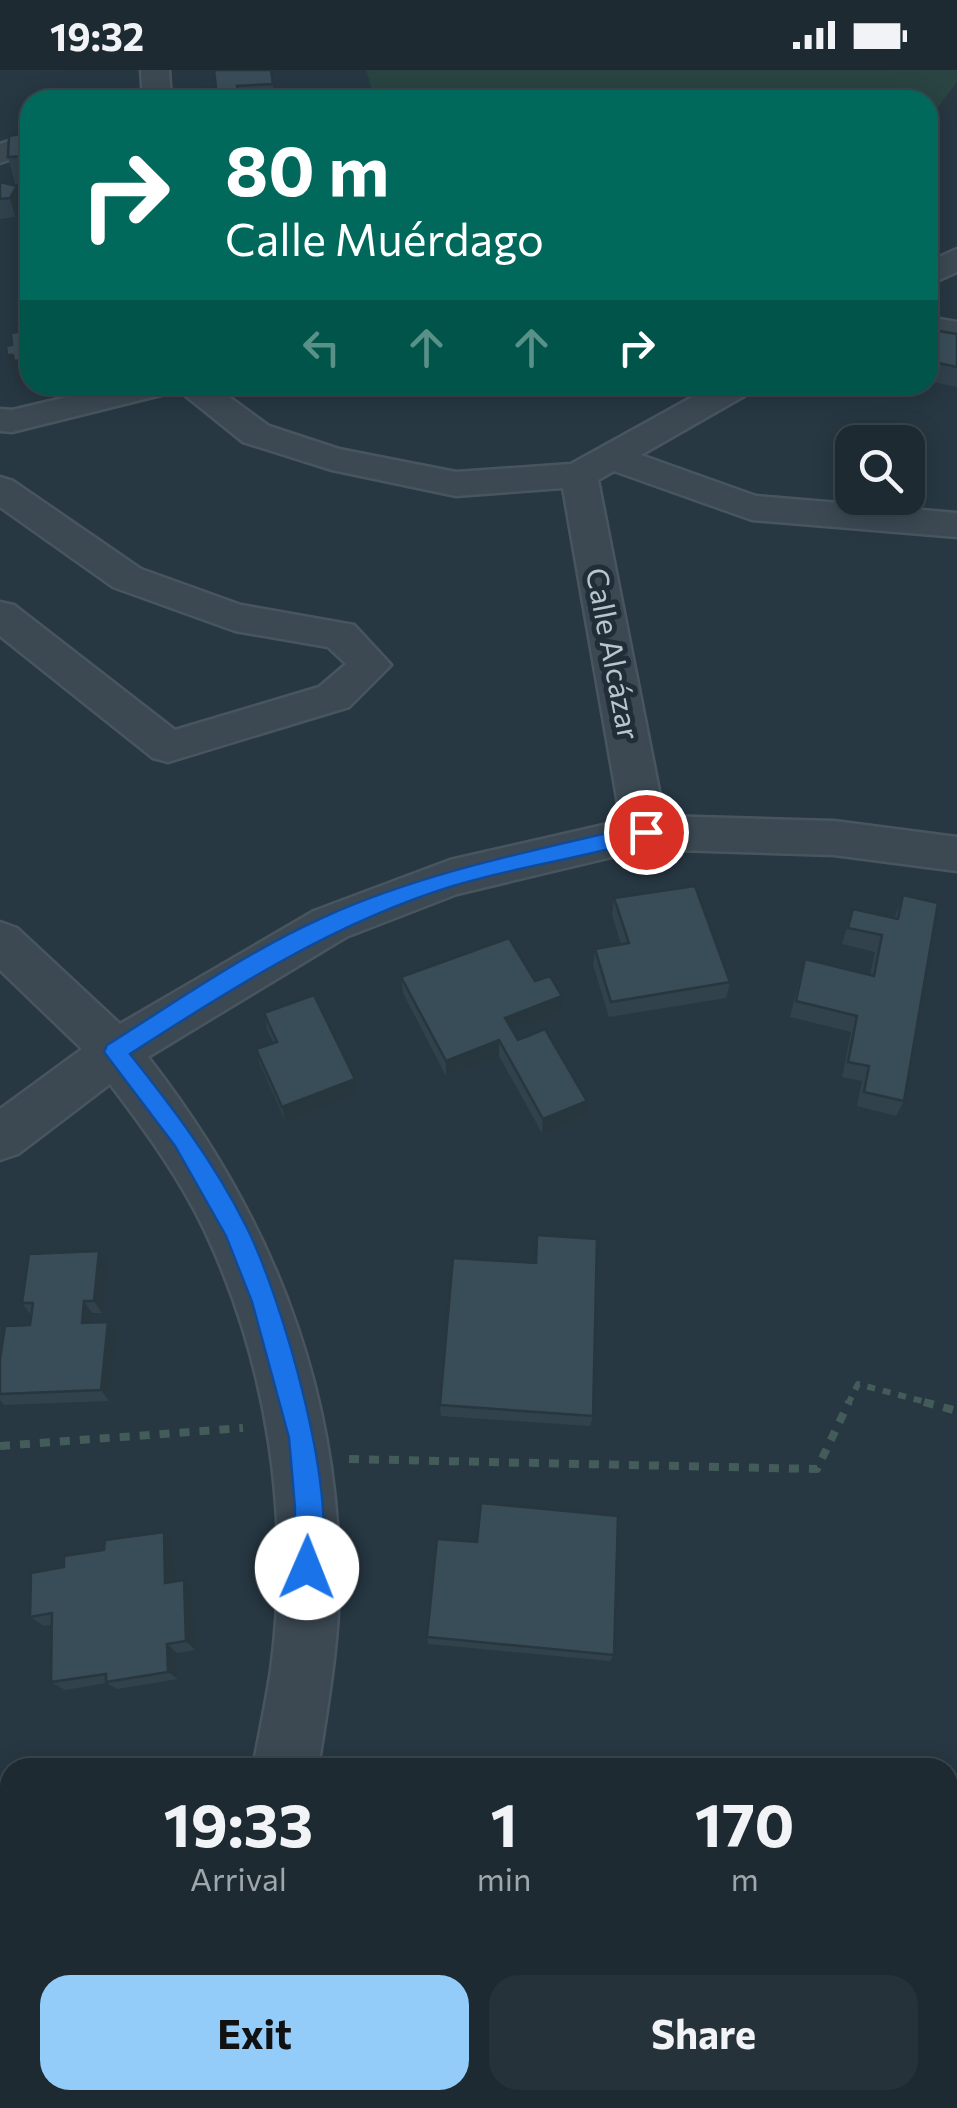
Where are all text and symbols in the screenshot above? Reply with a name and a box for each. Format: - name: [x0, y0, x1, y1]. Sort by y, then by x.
- text: 19:32: [50, 12, 144, 59]
- text: 80 m: [225, 125, 389, 210]
- icon: right: [60, 130, 190, 260]
- text: Calle Muérdago: [225, 210, 544, 265]
- icon: left: [294, 320, 349, 375]
- icon: ahead: [399, 320, 454, 375]
- icon: ahead: [504, 320, 559, 375]
- icon: right: [609, 320, 664, 375]
- map controls: [835, 425, 925, 515]
- button: search: [835, 425, 925, 515]
- street label: Calle Alcázar: [580, 564, 649, 743]
- pin: [604, 790, 689, 875]
- icon: arrive: [619, 805, 674, 860]
- position arrow: [255, 1516, 359, 1620]
- text: 19:33: [164, 1786, 313, 1859]
- text: 1: [490, 1786, 518, 1859]
- text: 170: [695, 1786, 794, 1859]
- text: Arrival: [190, 1858, 287, 1898]
- text: min: [477, 1858, 531, 1898]
- text: m: [731, 1858, 759, 1898]
- button: Exit: [40, 1975, 469, 2090]
- button: Share: [489, 1975, 918, 2090]

